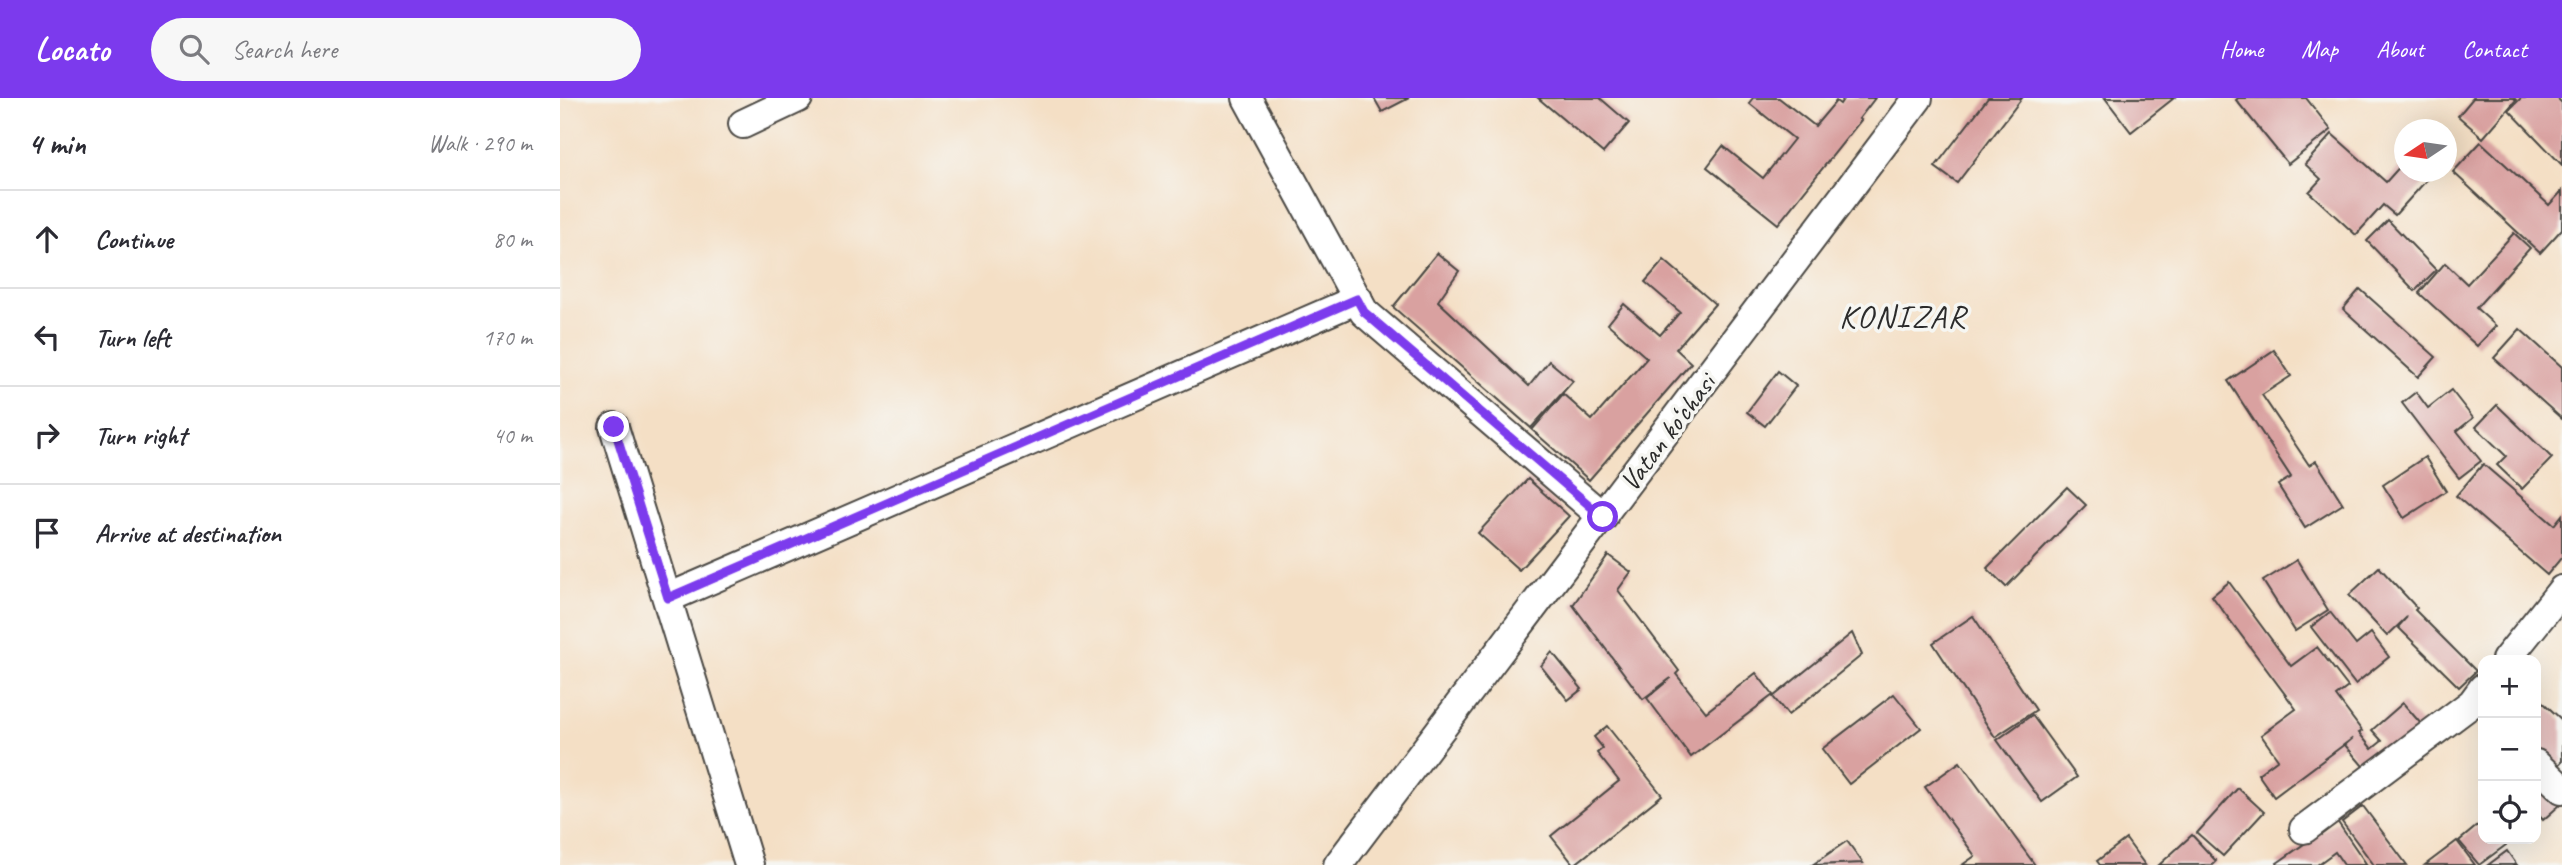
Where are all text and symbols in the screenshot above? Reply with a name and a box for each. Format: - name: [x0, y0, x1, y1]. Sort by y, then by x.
- search box: [151, 18, 641, 81]
- text: Locato: [35, 28, 109, 70]
- icon: search: [175, 30, 213, 68]
- text: Search here: [231, 33, 337, 66]
- text: Home: [2220, 34, 2263, 64]
- text: Map: [2301, 34, 2338, 64]
- text: About: [2376, 34, 2424, 64]
- text: Contact: [2462, 34, 2527, 64]
- north arrow: [2394, 119, 2457, 182]
- text: 4 min: [28, 125, 85, 163]
- text: Walk · 290 m: [428, 129, 532, 158]
- icon: ahead: [28, 220, 66, 258]
- text: Continue: [95, 223, 173, 256]
- text: 80 m: [493, 225, 532, 254]
- district label: KONIZAR: [1839, 296, 1969, 337]
- icon: left: [28, 318, 66, 356]
- text: Turn left: [95, 321, 170, 354]
- text: 170 m: [483, 323, 532, 352]
- street label: Vatan ko‘chasi: [1612, 364, 1725, 498]
- route end: [598, 411, 629, 442]
- icon: right: [28, 416, 66, 454]
- text: Turn right: [95, 419, 186, 452]
- text: 40 m: [493, 421, 532, 450]
- route start: [1587, 501, 1618, 532]
- icon: arrive: [28, 514, 66, 552]
- text: Arrive at destination: [95, 517, 281, 550]
- map controls: [2478, 655, 2541, 844]
- button: +: [2478, 655, 2541, 718]
- button: −: [2478, 718, 2541, 781]
- button: locate: [2478, 781, 2541, 844]

